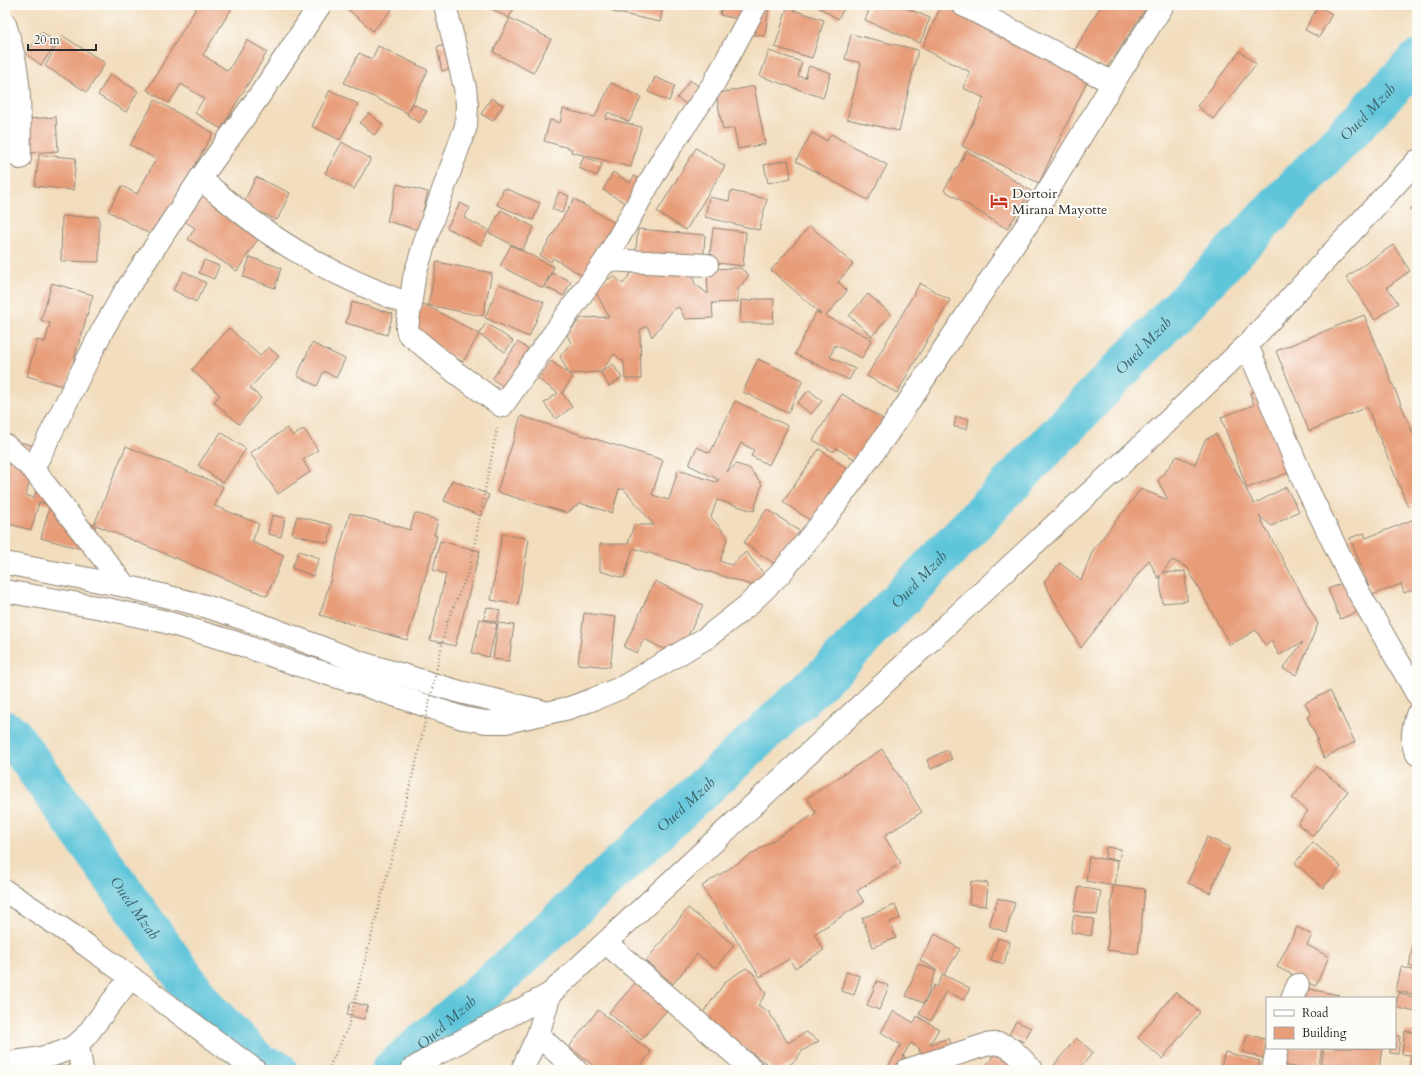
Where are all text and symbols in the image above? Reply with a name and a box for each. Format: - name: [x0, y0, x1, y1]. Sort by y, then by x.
- scale bar: [28, 26, 96, 52]
- text: 20 m: [34, 32, 61, 48]
- water label: Oued Mzab: [1335, 79, 1400, 145]
- place label: Dortoir Mirana Mayotte: [1012, 184, 1107, 219]
- hotel icon: Dortoir Mirana Mayotte: [989, 191, 1009, 211]
- water label: Oued Mzab: [1111, 313, 1176, 379]
- water label: Oued Mzab: [887, 546, 951, 613]
- water label: Oued Mzab: [652, 772, 720, 836]
- water label: Oued Mzab: [105, 873, 164, 944]
- water label: Oued Mzab: [412, 991, 481, 1054]
- legend: [1266, 997, 1396, 1049]
- text: Road: [1302, 1005, 1329, 1021]
- text: Building: [1302, 1025, 1347, 1041]

